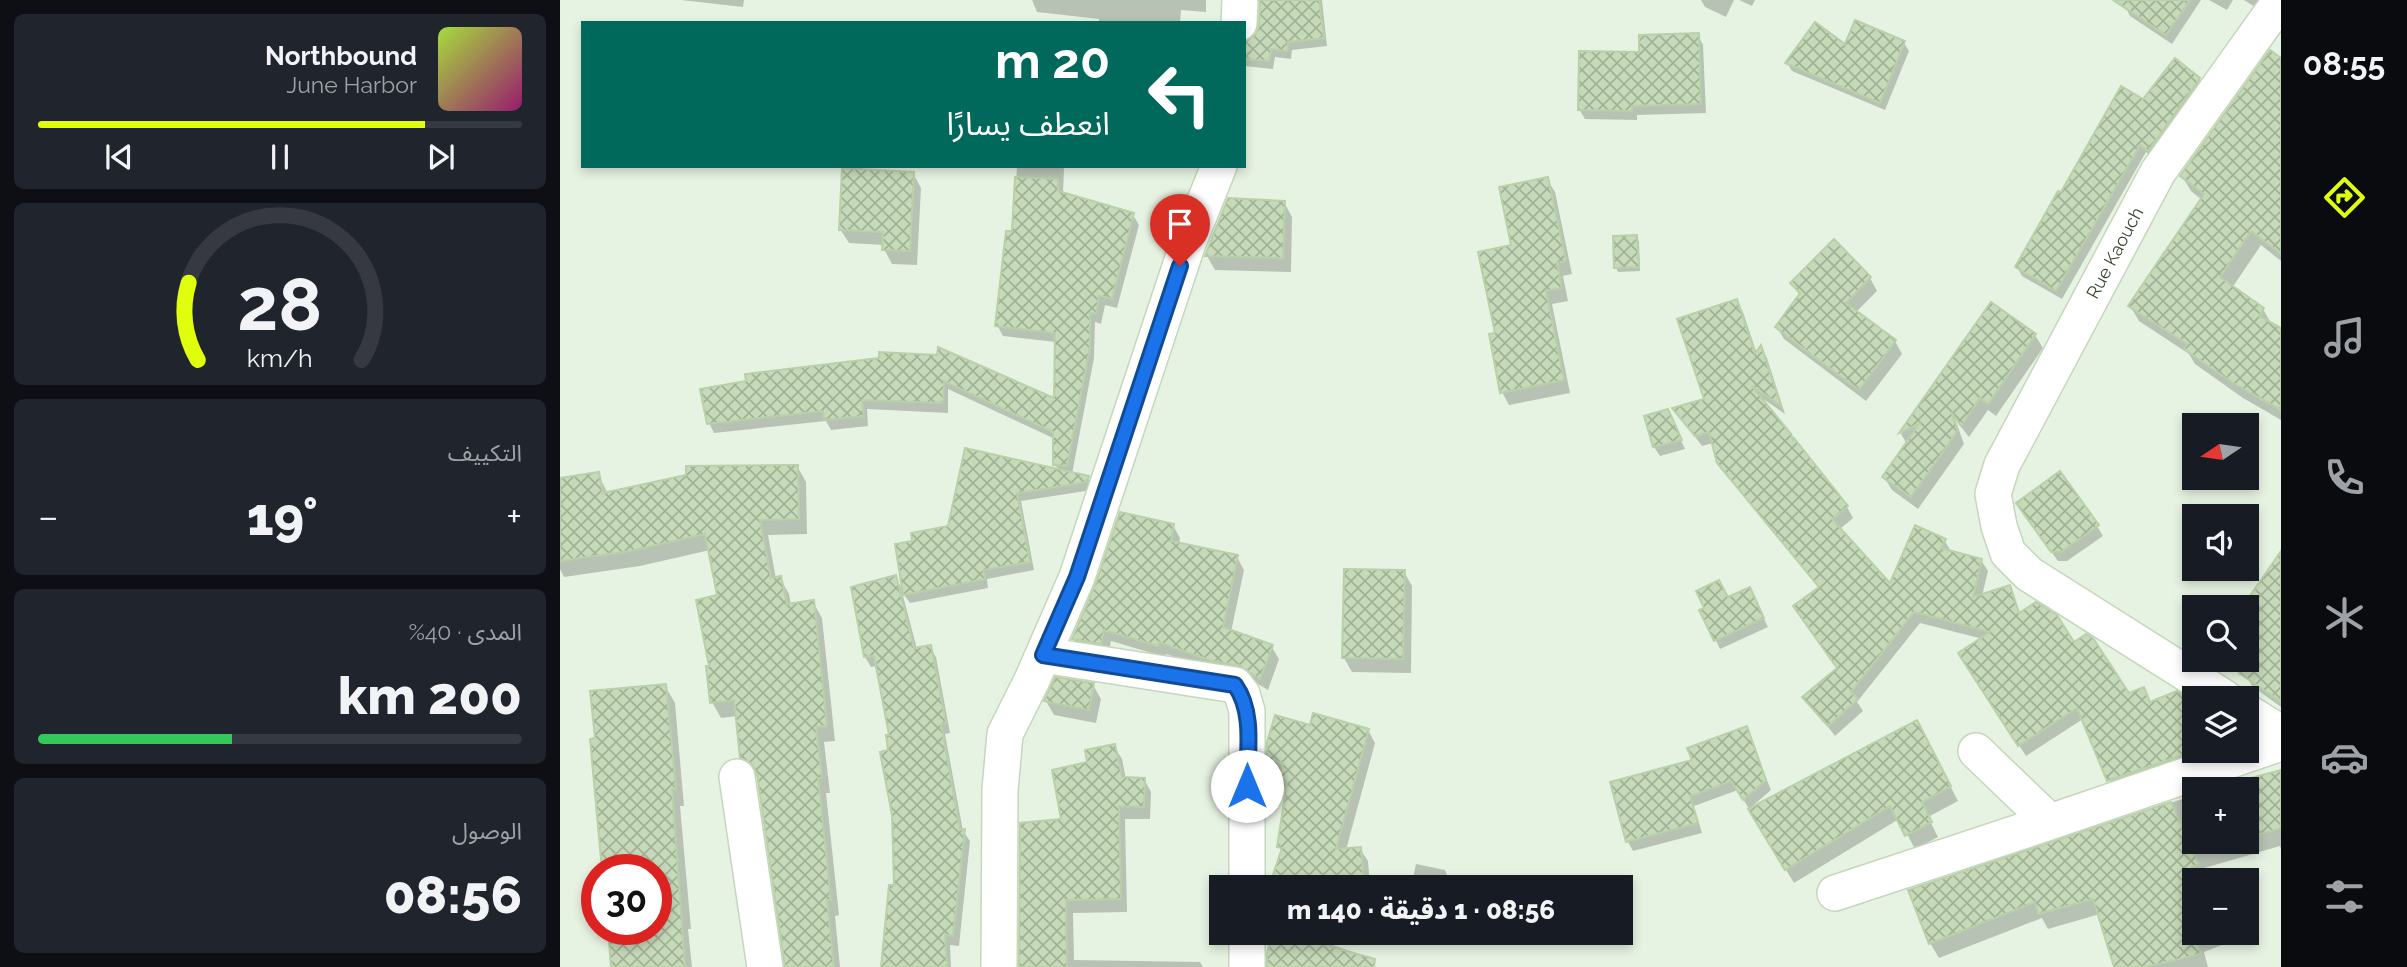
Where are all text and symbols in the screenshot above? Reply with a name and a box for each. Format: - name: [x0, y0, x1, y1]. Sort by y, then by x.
- text: 20 m: [995, 32, 1110, 89]
- text: Northbound: [265, 41, 417, 71]
- text: 08:55: [2303, 45, 2385, 82]
- icon: left: [1134, 49, 1225, 140]
- text: June Harbor: [286, 71, 417, 98]
- text: انعطف يسارًا: [946, 105, 1110, 142]
- icon: previous: [100, 138, 138, 176]
- icon: pause: [261, 138, 299, 176]
- icon: next: [422, 138, 460, 176]
- icon: directions: [2320, 173, 2369, 222]
- pin: [1150, 194, 1210, 266]
- street label: Rue Kaouch: [2082, 203, 2147, 302]
- icon: arrive: [1161, 205, 1199, 243]
- text: 28: [237, 263, 323, 348]
- icon: music: [2320, 313, 2369, 362]
- text: km/h: [247, 343, 313, 373]
- north arrow: [2182, 413, 2259, 490]
- map controls: [2182, 413, 2259, 945]
- text: التكييف: [448, 439, 522, 466]
- icon: phone: [2320, 453, 2369, 502]
- text: 19°: [247, 486, 318, 547]
- text: −: [38, 494, 58, 539]
- text: +: [506, 494, 522, 539]
- button: sound: [2182, 504, 2259, 581]
- icon: climate: [2320, 593, 2369, 642]
- button: search: [2182, 595, 2259, 672]
- text: المدى · 40%: [408, 618, 522, 645]
- text: 200 km: [338, 665, 522, 726]
- button: layers: [2182, 686, 2259, 763]
- icon: car: [2320, 733, 2369, 782]
- position arrow: [1210, 749, 1284, 823]
- button: +: [2182, 777, 2259, 854]
- text: الوصول: [452, 817, 522, 844]
- speed limit sign: 30: [581, 854, 672, 945]
- text: 08:56: [384, 864, 522, 925]
- button: −: [2182, 868, 2259, 945]
- icon: filters: [2320, 872, 2369, 921]
- text: 08:56 · 1 دقيقة · 140 m: [1287, 895, 1555, 925]

